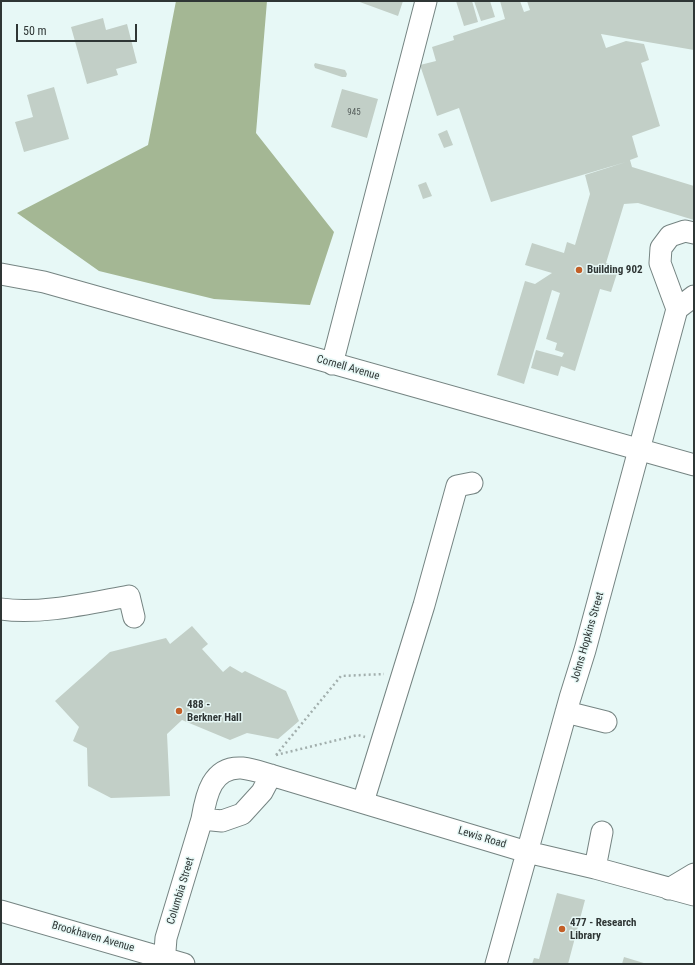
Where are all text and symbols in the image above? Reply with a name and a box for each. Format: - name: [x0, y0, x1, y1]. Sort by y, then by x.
- scale bar: [18, 16, 139, 42]
- text: 50 m: [23, 24, 47, 38]
- house number: 945: [347, 108, 361, 118]
- place label: Building 902: [587, 263, 643, 277]
- marker: Building 902: [574, 265, 584, 275]
- street label: Cornell Avenue: [315, 353, 381, 383]
- street label: Johns Hopkins Street: [569, 591, 607, 683]
- place label: 488 - Berkner Hall: [187, 698, 242, 724]
- marker: 488 - Berkner Hall: [174, 706, 184, 716]
- street label: Lewis Road: [456, 824, 508, 852]
- street label: Columbia Street: [165, 856, 197, 926]
- place label: 477 - Research Library: [570, 916, 637, 942]
- street label: Brookhaven Avenue: [50, 919, 136, 955]
- marker: 477 - Research Library: [557, 924, 567, 934]

